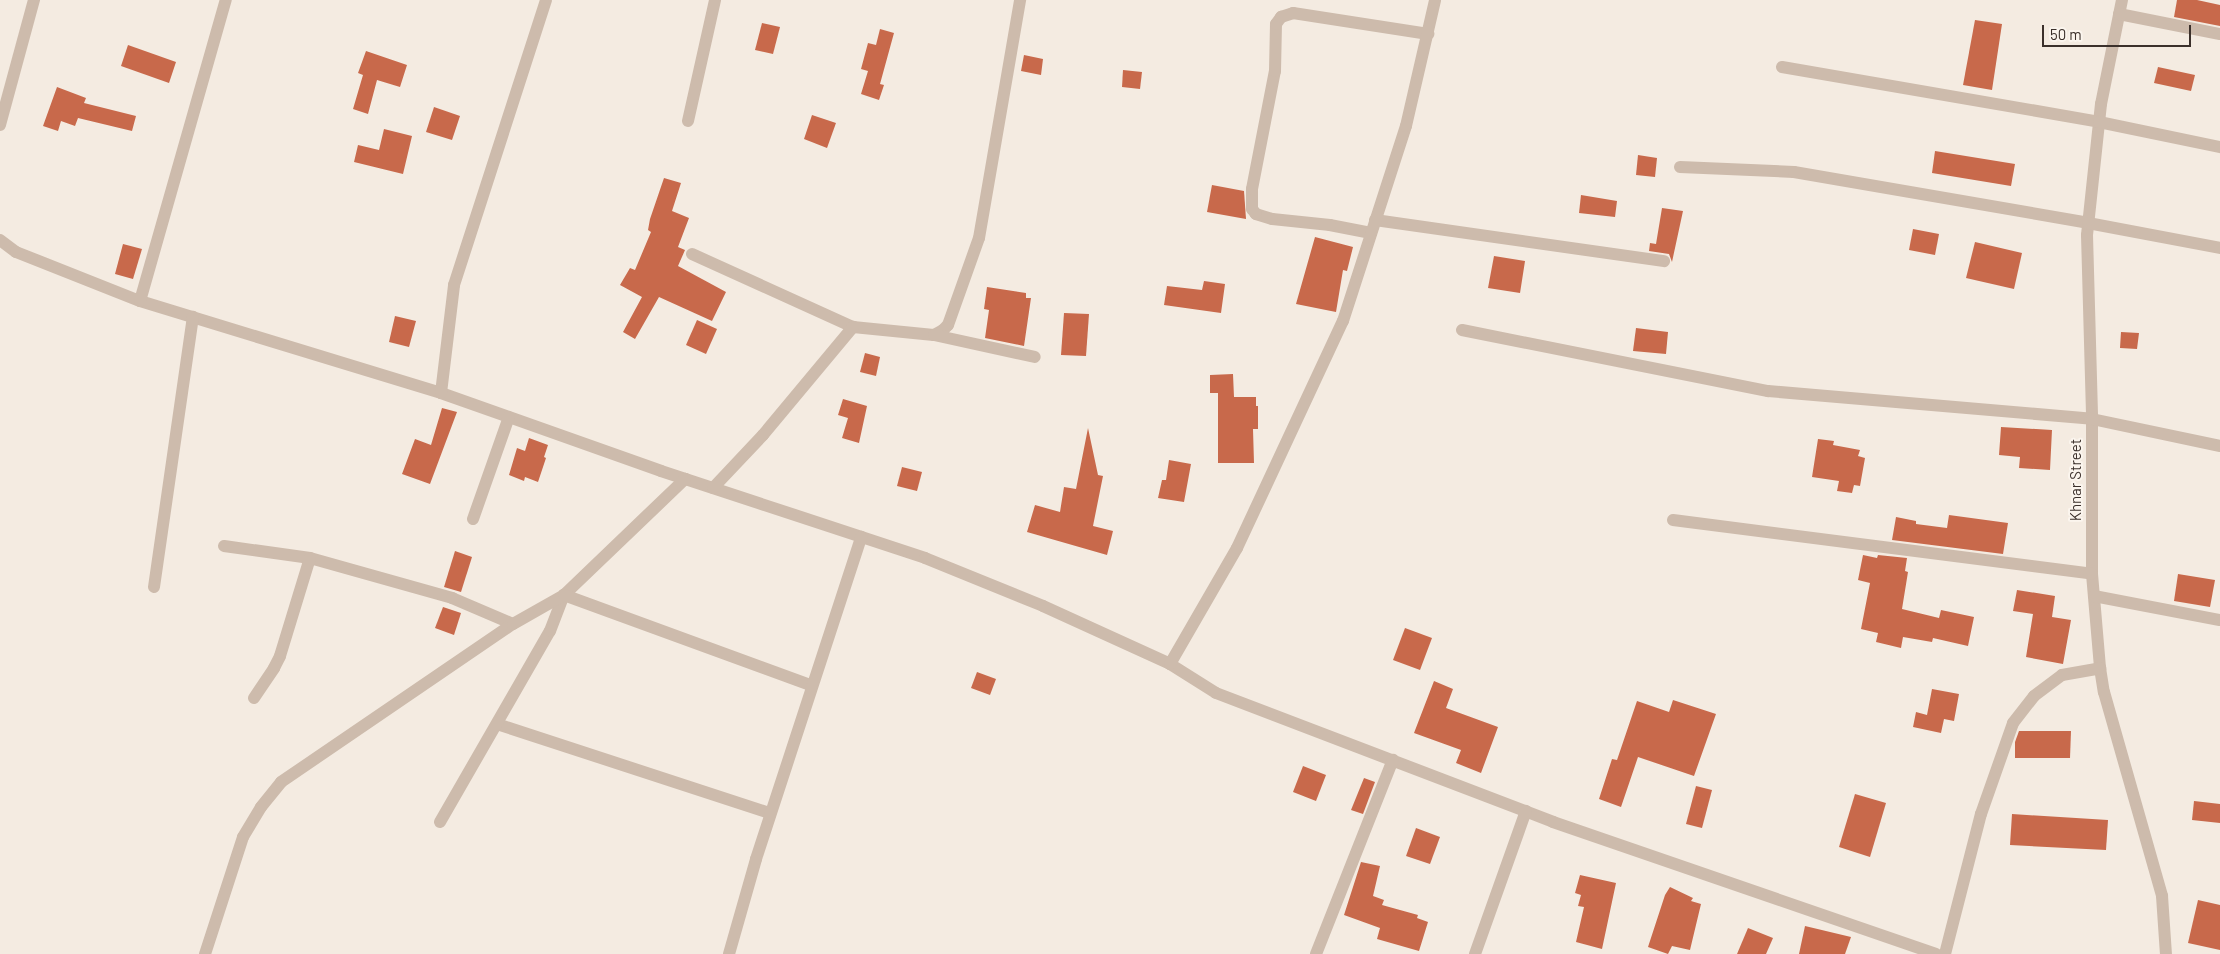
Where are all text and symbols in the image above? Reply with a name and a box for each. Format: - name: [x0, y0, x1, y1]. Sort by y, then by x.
- scale bar: [2045, 15, 2194, 47]
- text: 50 m: [2050, 25, 2082, 43]
- street label: Khnar Street: [2067, 439, 2085, 521]

